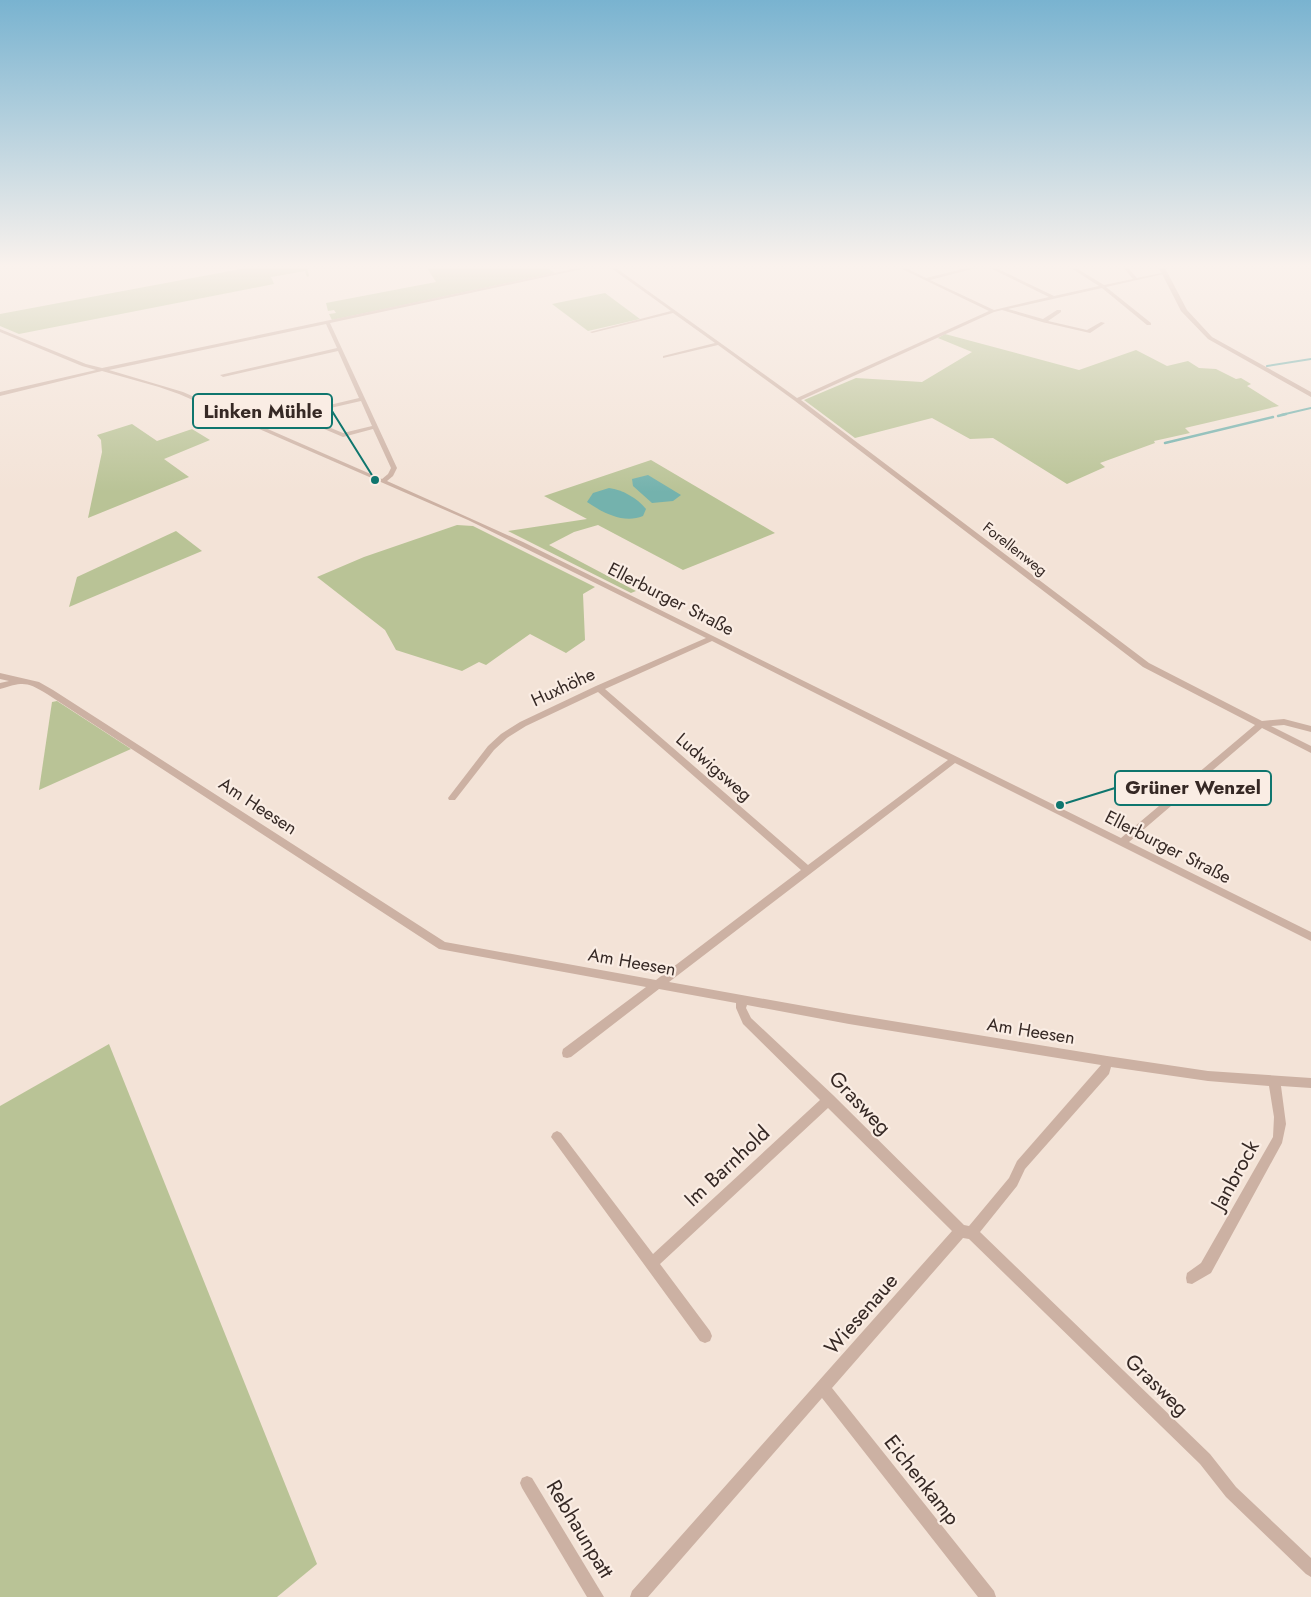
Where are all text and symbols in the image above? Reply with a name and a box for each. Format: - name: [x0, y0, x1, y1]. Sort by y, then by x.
- callout: Linken Mühle: [193, 394, 332, 428]
- text: Linken Mühle: [203, 398, 323, 425]
- street label: Forellenweg: [978, 517, 1052, 581]
- street label: Ellerburger Straße: [603, 556, 739, 642]
- street label: Huxhöhe: [527, 661, 599, 713]
- street label: Ludwigsweg: [670, 727, 758, 807]
- street label: Am Heesen: [214, 771, 302, 841]
- callout: Grüner Wenzel: [1115, 771, 1271, 805]
- text: Grüner Wenzel: [1125, 774, 1261, 801]
- street label: Ellerburger Straße: [1100, 804, 1236, 890]
- street label: Am Heesen: [586, 941, 678, 983]
- street label: Am Heesen: [985, 1011, 1077, 1051]
- street label: Grasweg: [822, 1064, 898, 1142]
- street label: Im Barnhold: [678, 1118, 776, 1214]
- street label: Janbrock: [1202, 1134, 1267, 1218]
- street label: Wiesenaue: [817, 1267, 905, 1361]
- street label: Grasweg: [1118, 1347, 1196, 1423]
- street label: Eichenkamp: [877, 1428, 967, 1532]
- street label: Rebhaunpatt: [539, 1474, 621, 1584]

